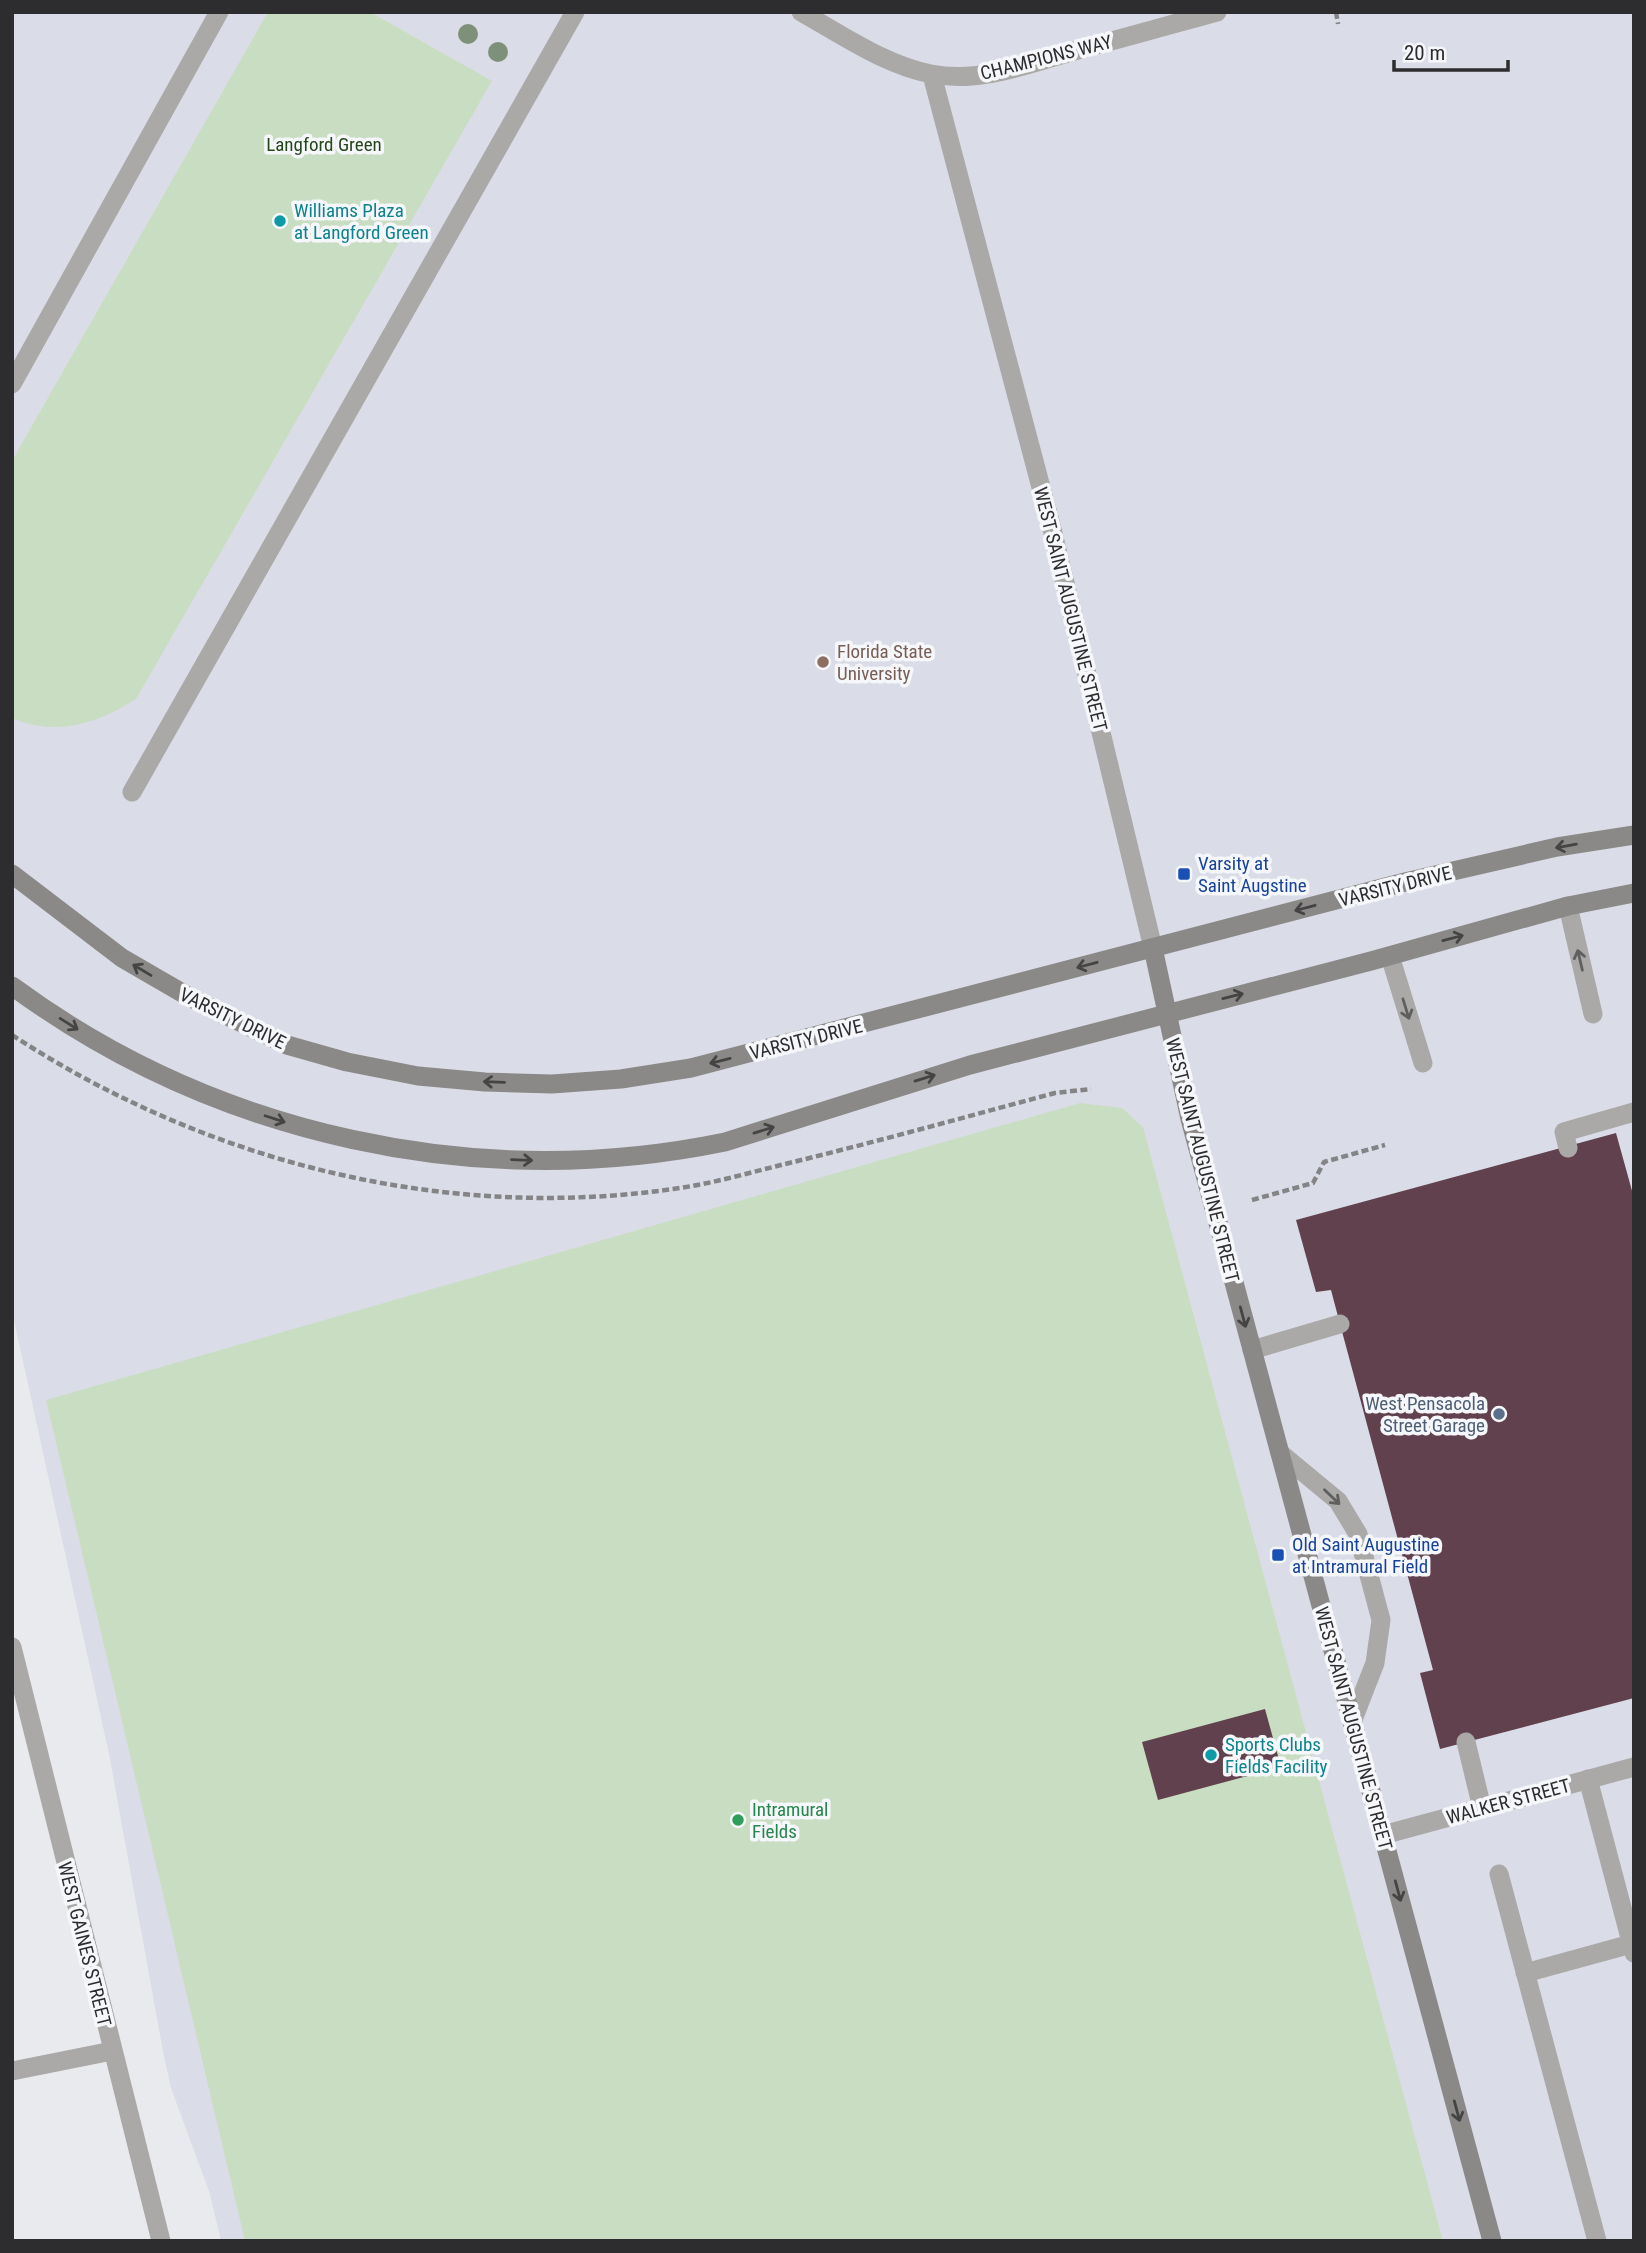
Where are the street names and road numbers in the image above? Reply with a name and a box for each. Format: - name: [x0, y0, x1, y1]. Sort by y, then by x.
- street label: CHAMPIONS WAY: [978, 30, 1114, 85]
- street label: WEST SAINT AUGUSTINE STREET: [1029, 485, 1112, 734]
- street label: VARSITY DRIVE: [1336, 861, 1454, 912]
- street label: VARSITY DRIVE: [176, 983, 290, 1054]
- street label: VARSITY DRIVE: [747, 1014, 865, 1065]
- street label: WEST SAINT AUGUSTINE STREET: [1161, 1036, 1244, 1285]
- street label: WEST SAINT AUGUSTINE STREET: [1310, 1604, 1397, 1852]
- street label: WALKER STREET: [1444, 1774, 1573, 1829]
- street label: WEST GAINES STREET: [53, 1859, 116, 2029]

